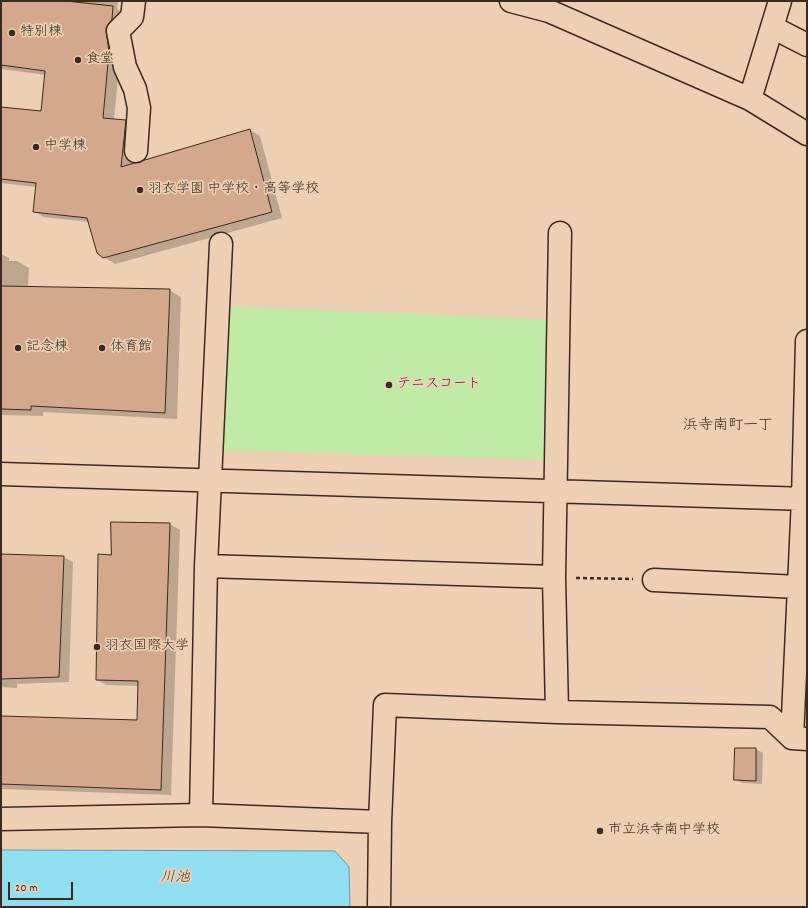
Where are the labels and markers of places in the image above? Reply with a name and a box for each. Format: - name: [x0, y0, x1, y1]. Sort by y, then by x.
- place label: 特別棟: [20, 25, 62, 41]
- marker: 特別棟: [7, 28, 17, 38]
- place label: 食堂: [86, 52, 114, 68]
- marker: 食堂: [73, 55, 83, 65]
- place label: 中学棟: [44, 139, 86, 155]
- marker: 中学棟: [31, 142, 41, 152]
- place label: 羽衣学園 中学校・高等学校: [148, 182, 319, 198]
- marker: 羽衣学園 中学校・高等学校: [135, 185, 145, 195]
- place label: 記念棟: [26, 340, 68, 356]
- place label: 体育館: [110, 340, 152, 356]
- marker: 記念棟: [13, 343, 23, 353]
- marker: 体育館: [97, 343, 107, 353]
- place label: テニスコート: [397, 377, 481, 393]
- marker: テニスコート: [384, 380, 394, 390]
- place label: 羽衣国際大学: [105, 639, 189, 655]
- marker: 羽衣国際大学: [92, 642, 102, 652]
- place label: 市立浜寺南中学校: [608, 823, 720, 839]
- marker: 市立浜寺南中学校: [595, 826, 605, 836]

